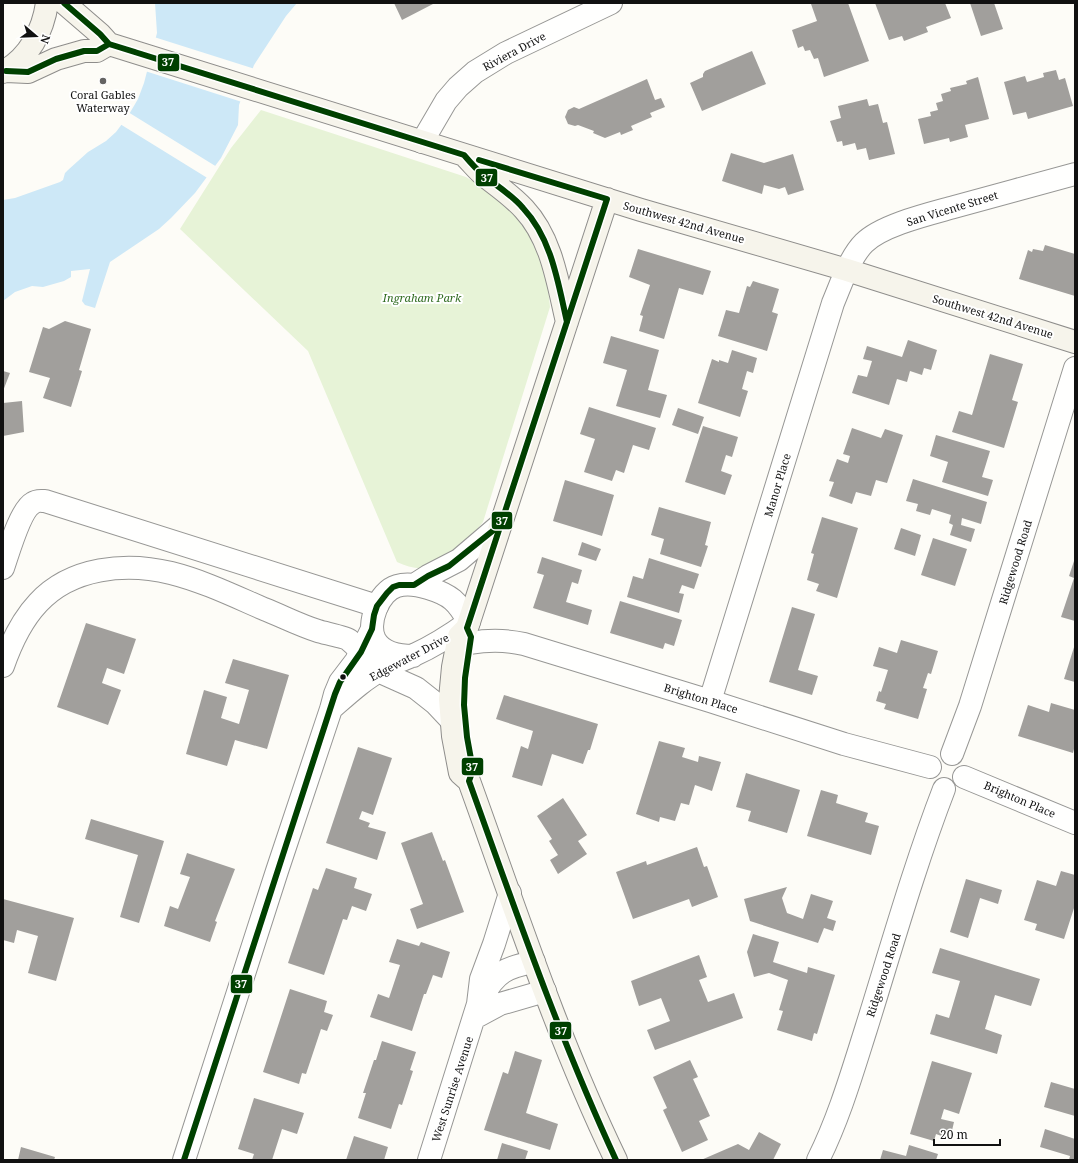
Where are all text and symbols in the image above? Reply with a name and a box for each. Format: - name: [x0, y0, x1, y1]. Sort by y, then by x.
- north arrow: [16, 16, 56, 56]
- street label: Riviera Drive: [480, 28, 548, 74]
- text: N: [37, 33, 54, 46]
- line badge: 37: [157, 53, 180, 72]
- text: 37: [162, 54, 174, 69]
- marker: Coral Gables Waterway: [98, 76, 108, 86]
- place label: Coral Gables Waterway: [70, 87, 136, 115]
- line badge: 37: [475, 168, 498, 187]
- text: 37: [481, 170, 493, 185]
- street label: San Vicente Street: [904, 187, 1000, 229]
- street label: Southwest 42nd Avenue: [622, 197, 747, 247]
- park label: Ingraham Park: [382, 290, 462, 305]
- street label: Southwest 42nd Avenue: [931, 290, 1055, 342]
- street label: Manor Place: [760, 451, 794, 519]
- line badge: 37: [491, 511, 513, 530]
- text: 37: [496, 513, 508, 528]
- street label: Ridgewood Road: [995, 518, 1035, 606]
- street label: Edgewater Drive: [367, 630, 451, 684]
- unlabelled marker: [338, 672, 348, 682]
- street label: Brighton Place: [662, 680, 740, 716]
- line badge: 37: [461, 757, 484, 776]
- text: 37: [466, 759, 478, 774]
- street label: Brighton Place: [982, 777, 1058, 821]
- street label: Ridgewood Road: [862, 931, 904, 1019]
- line badge: 37: [230, 974, 253, 994]
- text: 37: [235, 976, 247, 991]
- line badge: 37: [549, 1021, 572, 1040]
- text: 37: [555, 1023, 567, 1038]
- street label: West Sunrise Avenue: [428, 1034, 476, 1144]
- scale bar: [934, 1121, 1000, 1147]
- text: 20 m: [940, 1126, 968, 1143]

